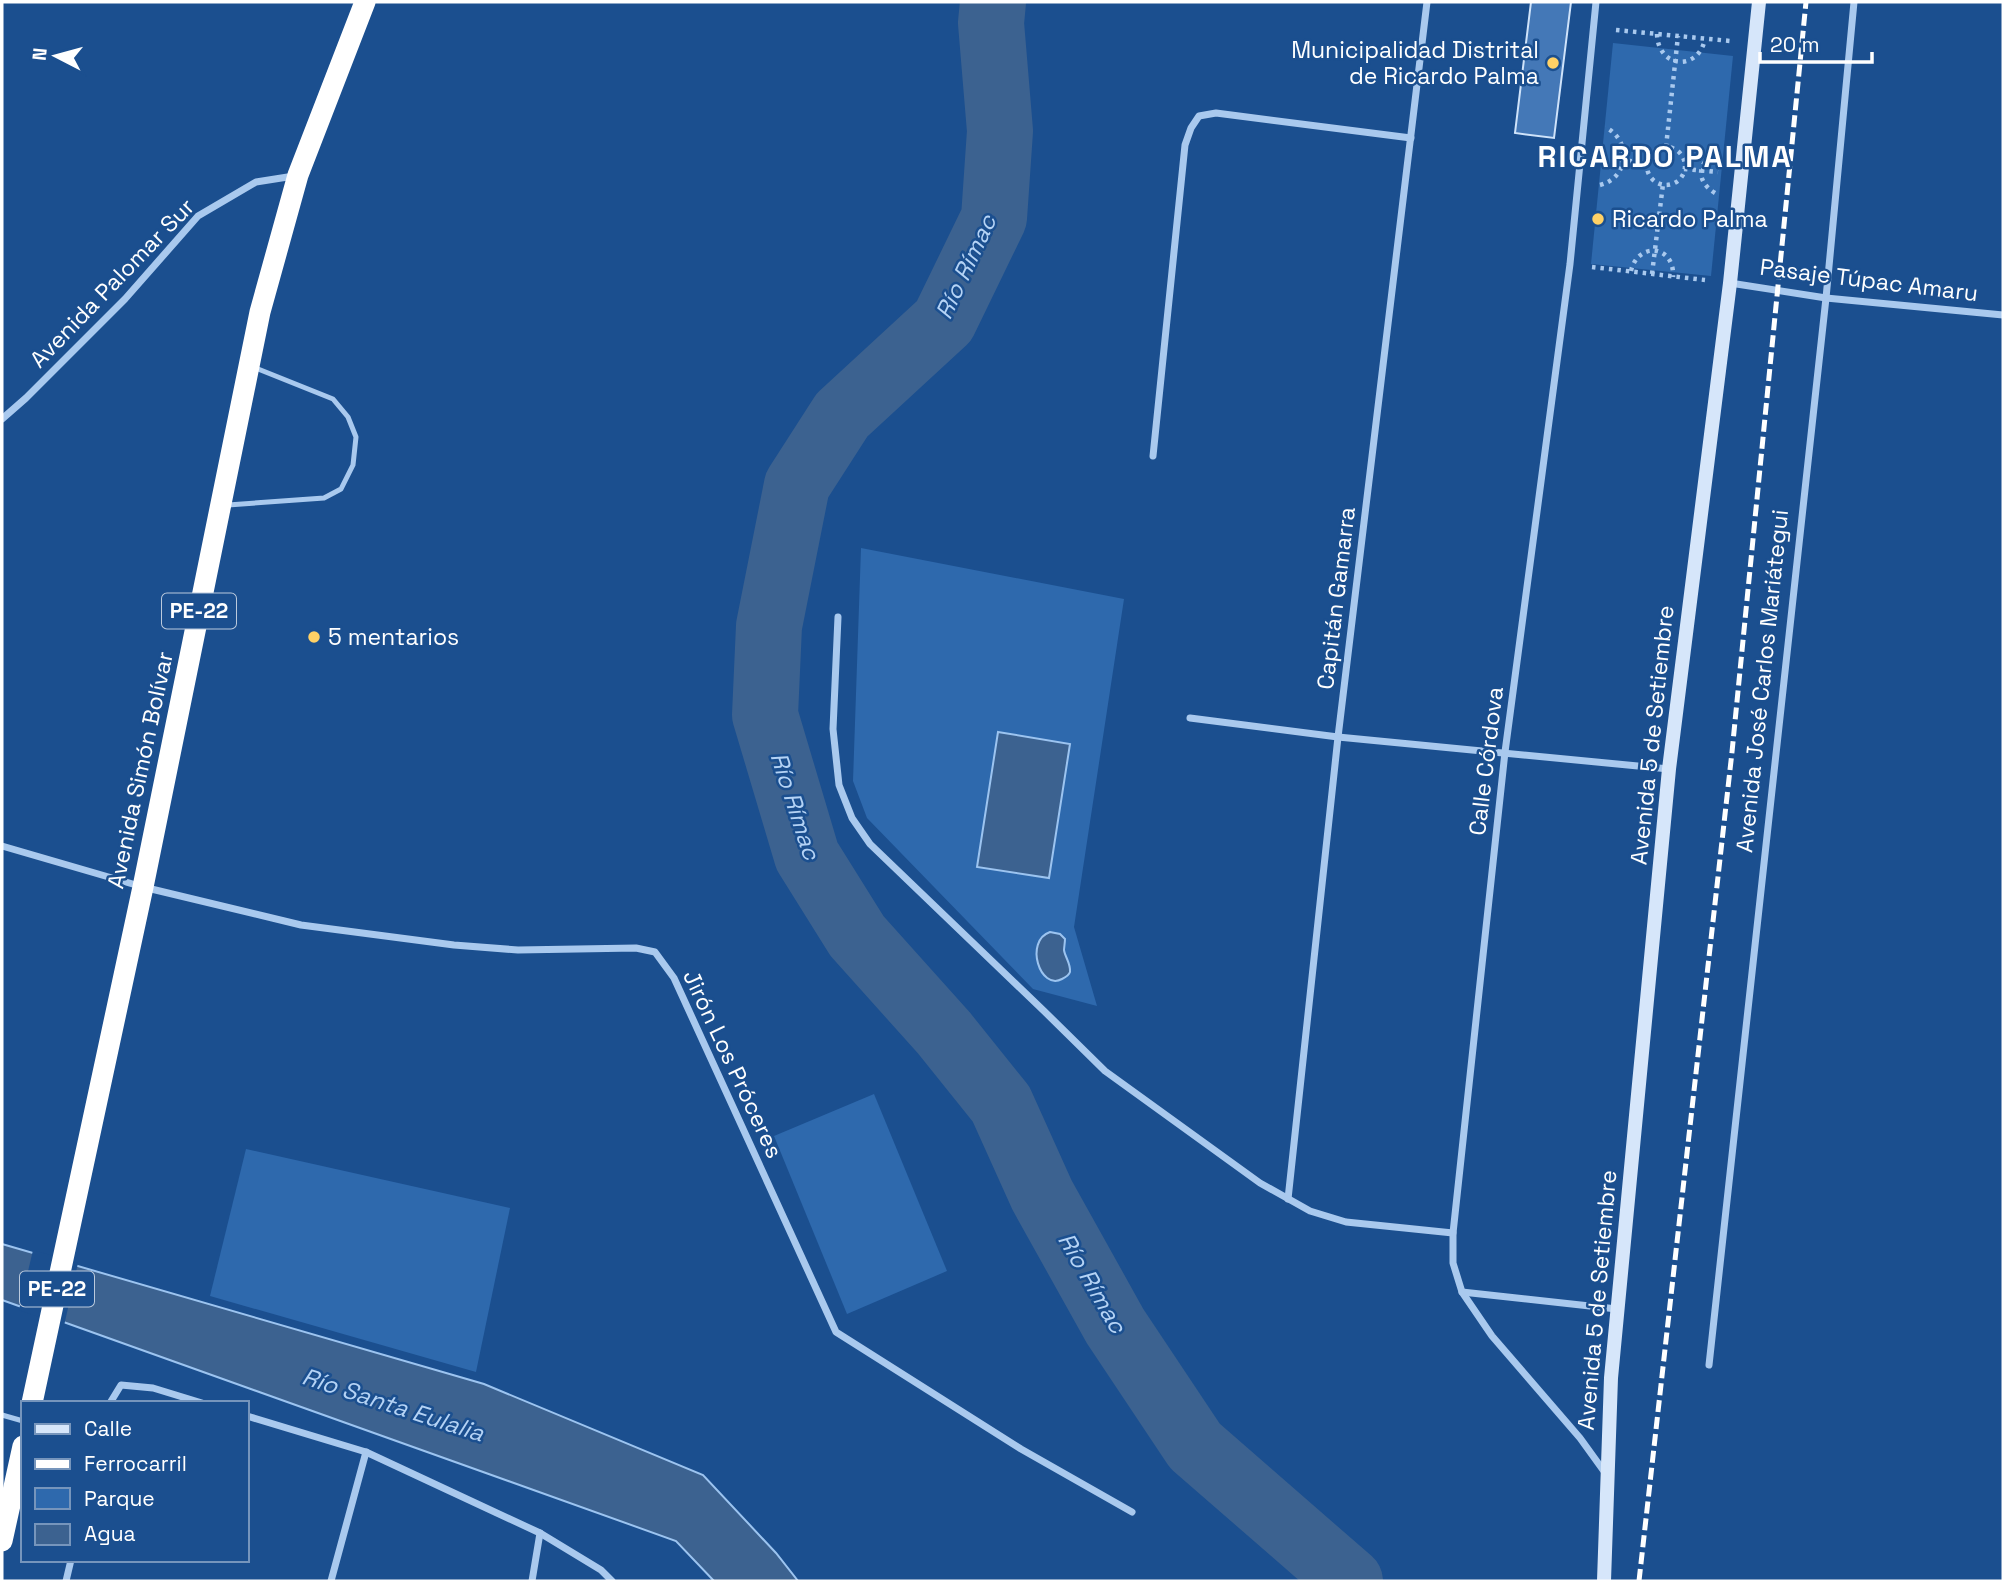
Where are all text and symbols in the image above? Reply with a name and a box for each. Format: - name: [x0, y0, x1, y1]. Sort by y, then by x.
- north arrow: [21, 21, 91, 91]
- scale bar: [1760, 21, 1872, 65]
- text: 20 m: [1770, 31, 1820, 58]
- place label: Municipalidad Distrital de Ricardo Palma: [1291, 35, 1539, 91]
- text: N: [26, 47, 53, 62]
- marker: Municipalidad Distrital de Ricardo Palma: [1545, 55, 1561, 71]
- district label: RICARDO PALMA: [1537, 137, 1793, 176]
- street label: Avenida Palomar Sur: [23, 192, 201, 374]
- place label: Ricardo Palma: [1612, 204, 1768, 234]
- water label: Río Rímac: [928, 208, 1004, 324]
- marker: Ricardo Palma: [1590, 211, 1606, 227]
- street label: Pasaje Túpac Amaru: [1758, 252, 1980, 308]
- street label: Capitán Gamarra: [1310, 505, 1362, 691]
- street label: Avenida José Carlos Mariátegui: [1729, 508, 1795, 854]
- road number: PE-22: [162, 594, 236, 628]
- street label: Avenida 5 de Setiembre: [1623, 604, 1681, 866]
- place label: 5 mentarios: [328, 622, 459, 652]
- marker: 5 mentarios: [306, 629, 322, 645]
- street label: Avenida Simón Bolívar: [100, 649, 180, 891]
- street label: Calle Córdova: [1462, 685, 1510, 837]
- water label: Río Rímac: [764, 748, 828, 865]
- street label: Jirón Los Próceres: [676, 965, 790, 1163]
- street label: Avenida 5 de Setiembre: [1571, 1169, 1623, 1431]
- water label: Río Rímac: [1051, 1227, 1135, 1340]
- road number: PE-22: [20, 1272, 94, 1306]
- water label: Río Santa Eulalia: [298, 1361, 488, 1449]
- legend: [21, 1401, 248, 1562]
- text: Calle: [84, 1415, 132, 1442]
- text: Ferrocarril: [84, 1450, 187, 1477]
- text: Parque: [84, 1485, 155, 1512]
- text: Agua: [84, 1520, 136, 1547]

